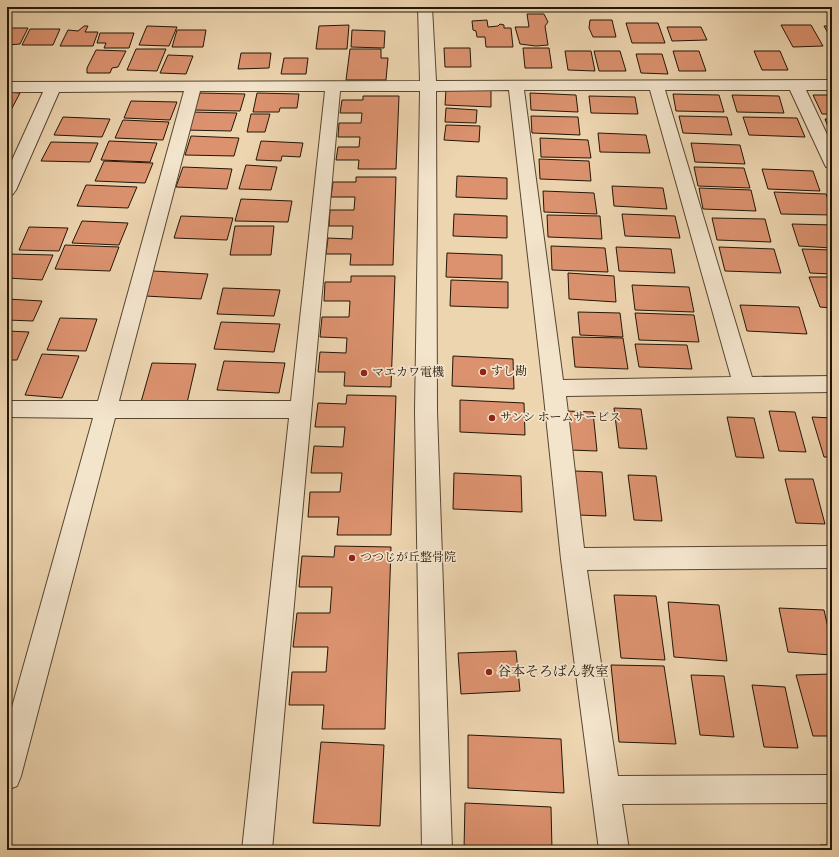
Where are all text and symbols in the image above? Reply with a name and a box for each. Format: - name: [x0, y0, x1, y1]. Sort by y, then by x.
- place label: すし勘: [491, 364, 527, 380]
- place label: マエカワ電機: [372, 365, 444, 381]
- marker: すし勘: [478, 367, 488, 377]
- marker: マエカワ電機: [359, 368, 369, 378]
- place label: サンシ ホームサービス: [500, 410, 621, 426]
- marker: サンシ ホームサービス: [487, 413, 497, 423]
- place label: つつじが丘整骨院: [360, 550, 456, 566]
- marker: つつじが丘整骨院: [347, 553, 357, 563]
- place label: 谷本そろばん教室: [497, 663, 609, 682]
- marker: 谷本そろばん教室: [484, 667, 494, 677]

